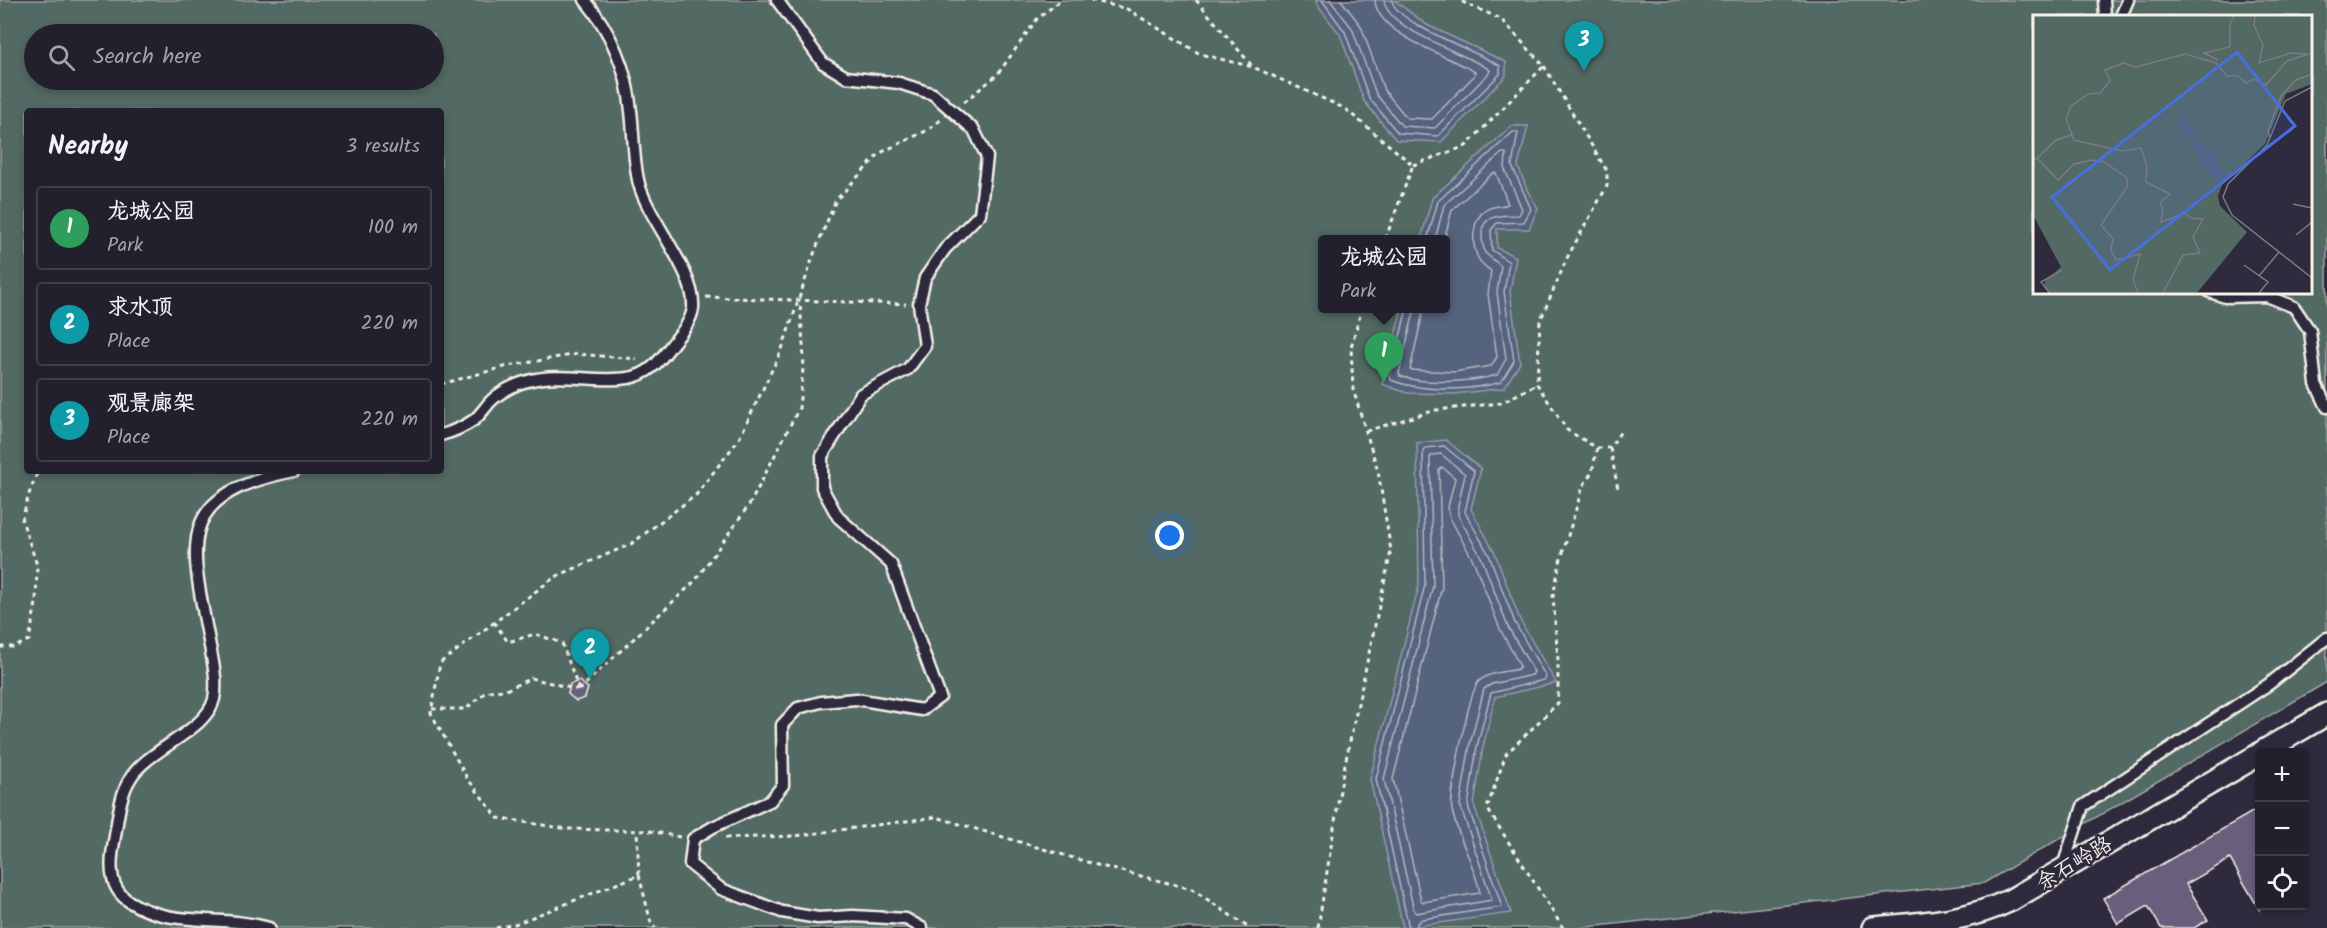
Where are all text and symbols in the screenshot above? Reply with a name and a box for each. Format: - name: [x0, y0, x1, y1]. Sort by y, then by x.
- inset map: [2033, 15, 2312, 294]
- pin: 3: [1564, 22, 1604, 71]
- search box: [24, 24, 444, 90]
- text: Search here: [93, 40, 201, 75]
- icon: search: [45, 41, 78, 74]
- text: Nearby: [48, 126, 128, 168]
- text: 3 results: [346, 131, 420, 163]
- text: 龙城公园: [107, 195, 195, 230]
- text: 1: [66, 212, 73, 244]
- text: 100 m: [368, 212, 418, 244]
- text: Park: [107, 230, 143, 262]
- popup: [1318, 235, 1450, 313]
- text: 龙城公园: [1340, 241, 1428, 276]
- text: Park: [1340, 276, 1376, 308]
- text: 求水顶: [107, 291, 173, 326]
- text: 2: [64, 308, 75, 340]
- text: 220 m: [361, 308, 418, 340]
- text: Place: [107, 326, 150, 358]
- pin: 1: [1364, 332, 1404, 382]
- text: 观景廊架: [107, 387, 195, 422]
- text: 3: [64, 404, 75, 436]
- text: 220 m: [361, 404, 418, 436]
- text: Place: [107, 422, 150, 454]
- your location: [1155, 521, 1184, 550]
- pin: 2: [570, 630, 610, 679]
- map controls: [2255, 748, 2309, 910]
- button: +: [2255, 748, 2309, 802]
- button: −: [2255, 802, 2309, 856]
- street label: 余石岭路: [2030, 829, 2119, 900]
- button: locate: [2255, 856, 2309, 910]

